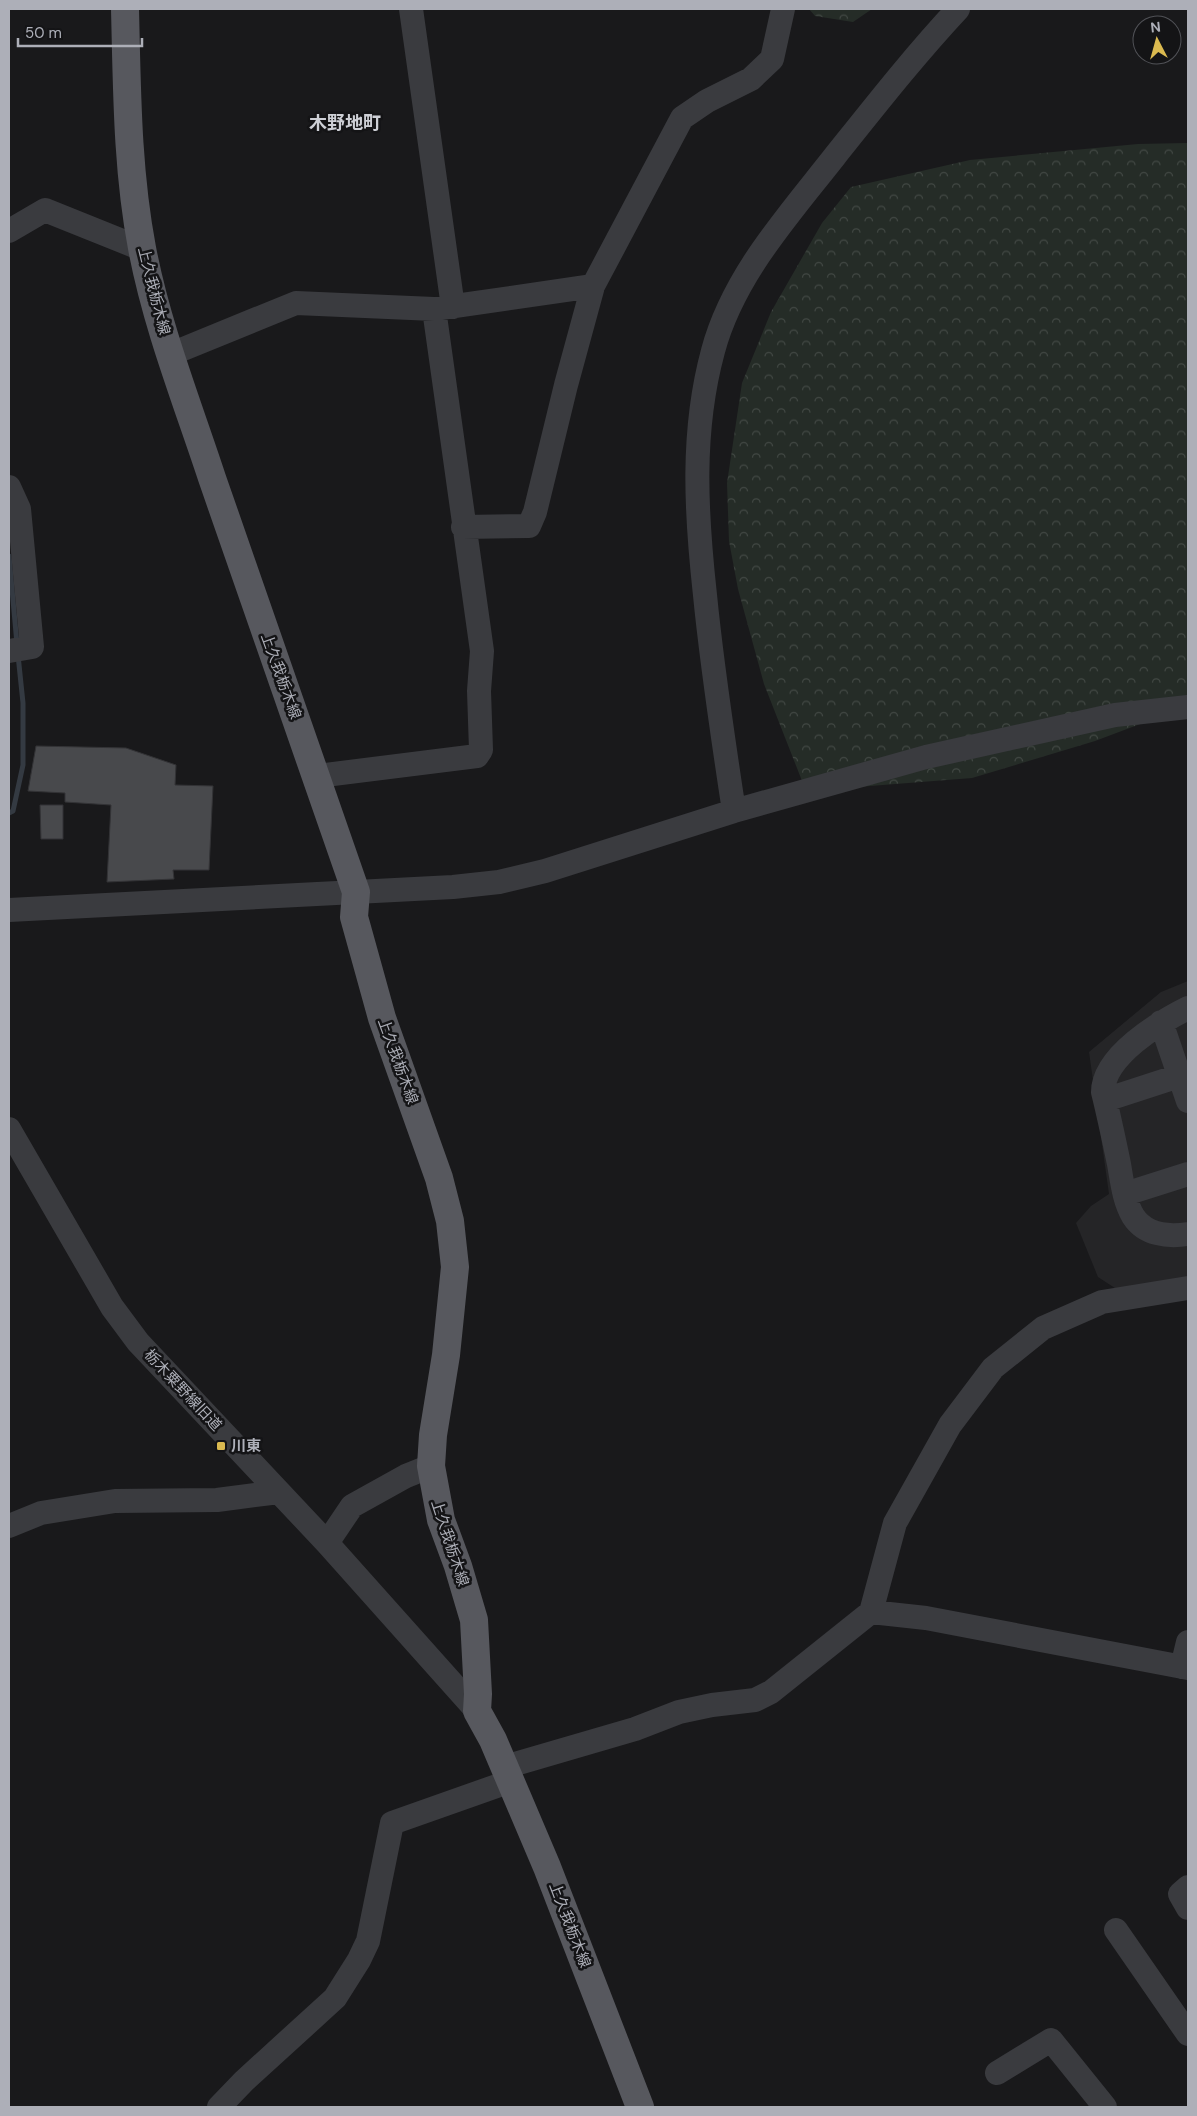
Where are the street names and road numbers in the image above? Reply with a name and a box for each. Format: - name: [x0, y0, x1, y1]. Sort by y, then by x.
- street label: 上久我栃木線: [133, 245, 175, 337]
- street label: 上久我栃木線: [256, 630, 306, 722]
- street label: 上久我栃木線: [373, 1015, 423, 1107]
- street label: 栃木粟野線旧道: [140, 1345, 226, 1435]
- street label: 上久我栃木線: [427, 1497, 473, 1589]
- street label: 上久我栃木線: [545, 1879, 595, 1971]

